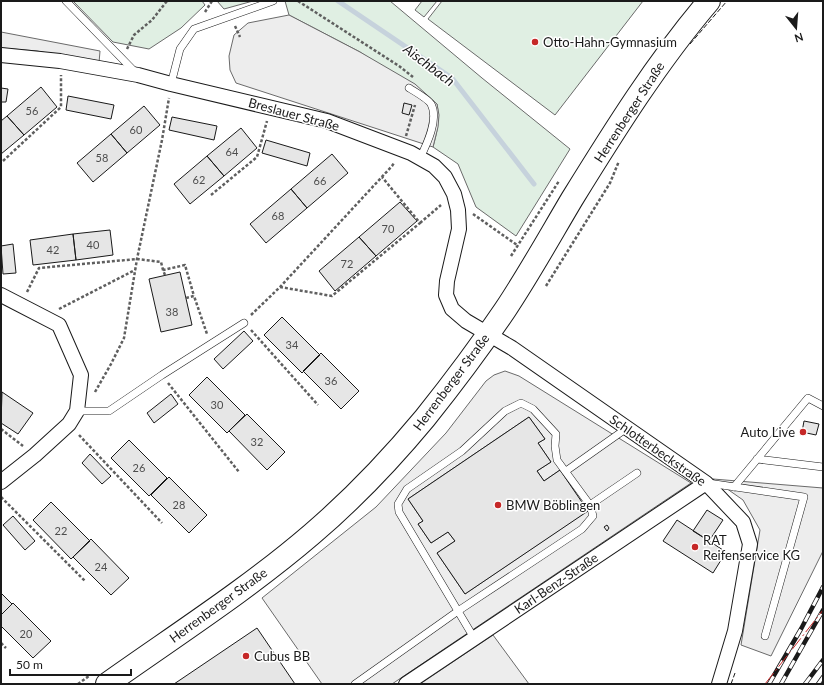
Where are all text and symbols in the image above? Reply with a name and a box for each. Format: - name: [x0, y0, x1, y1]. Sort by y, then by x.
- north arrow: [776, 8, 816, 48]
- text: N: [793, 31, 805, 45]
- place label: Otto-Hahn-Gymnasium: [543, 34, 677, 50]
- marker: Otto-Hahn-Gymnasium: [530, 37, 540, 47]
- water label: Aischbach: [400, 39, 458, 89]
- street label: Herrenberger Straße: [590, 59, 668, 165]
- street label: Breslauer Straße: [247, 94, 341, 134]
- house number: 56: [26, 104, 38, 117]
- house number: 60: [130, 123, 143, 136]
- house number: 64: [226, 145, 239, 158]
- house number: 58: [96, 151, 108, 164]
- house number: 62: [193, 173, 205, 186]
- house number: 66: [314, 174, 326, 187]
- house number: 68: [272, 209, 284, 222]
- house number: 70: [382, 222, 395, 235]
- house number: 40: [87, 238, 100, 251]
- house number: 42: [47, 243, 59, 256]
- house number: 72: [341, 257, 353, 270]
- house number: 38: [166, 305, 178, 318]
- street label: Herrenberger Straße: [409, 330, 493, 433]
- house number: 34: [286, 338, 299, 351]
- house number: 36: [325, 374, 337, 387]
- house number: 30: [211, 398, 224, 411]
- street label: Schlotterbeckstraße: [607, 411, 709, 489]
- place label: Auto Live: [741, 424, 795, 440]
- marker: Auto Live: [798, 427, 808, 437]
- house number: 32: [251, 435, 263, 448]
- house number: 26: [133, 461, 145, 474]
- place label: BMW Böblingen: [506, 497, 600, 513]
- house number: 28: [173, 498, 185, 511]
- marker: BMW Böblingen: [493, 500, 503, 510]
- house number: 22: [55, 524, 67, 537]
- place label: RAT Reifenservice KG: [703, 532, 800, 563]
- marker: RAT Reifenservice KG: [690, 542, 700, 552]
- street label: Karl-Benz-Straße: [511, 549, 601, 617]
- house number: 24: [95, 560, 108, 573]
- street label: Herrenberger Straße: [166, 564, 270, 646]
- house number: 20: [20, 627, 33, 640]
- place label: Cubus BB: [254, 648, 310, 664]
- scale bar: [10, 651, 131, 677]
- marker: Cubus BB: [241, 651, 251, 661]
- text: 50 m: [16, 657, 43, 672]

